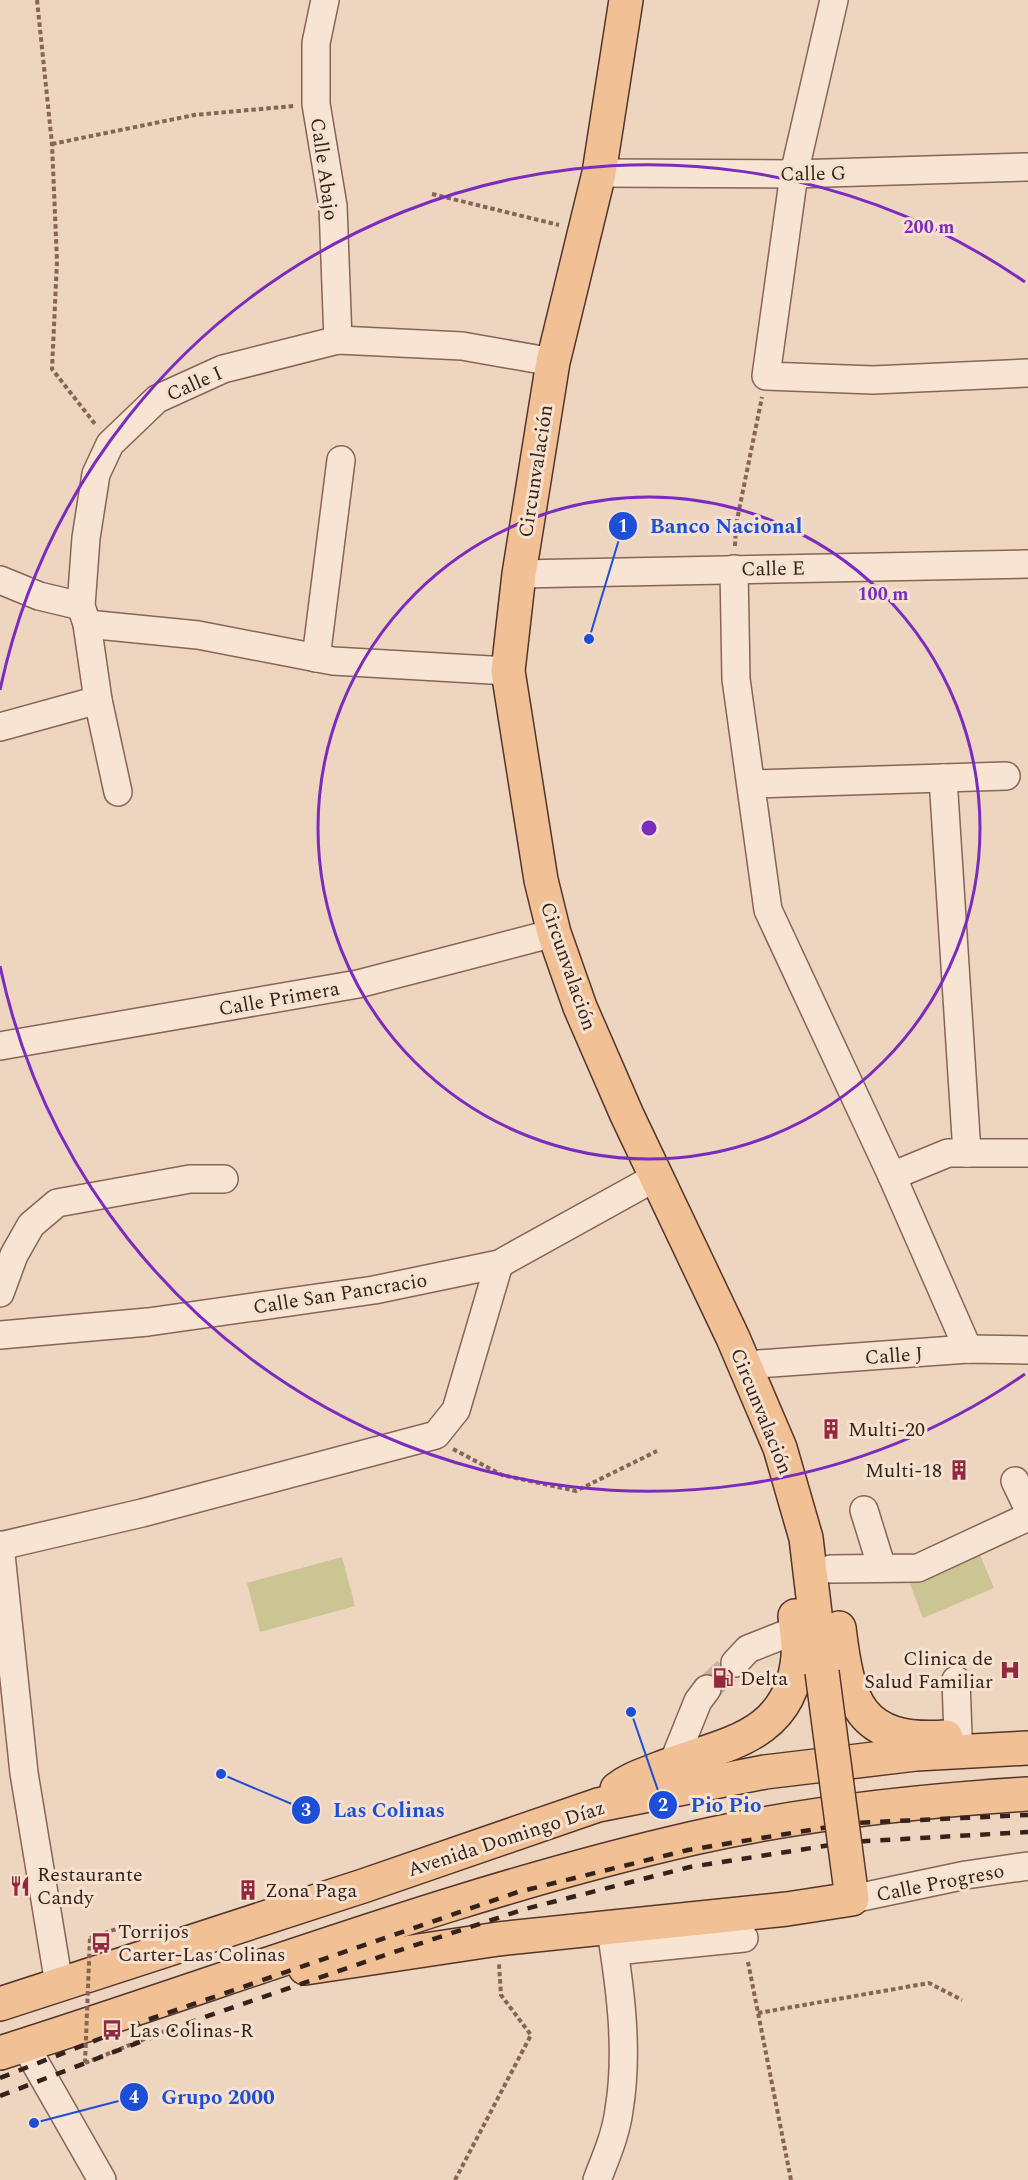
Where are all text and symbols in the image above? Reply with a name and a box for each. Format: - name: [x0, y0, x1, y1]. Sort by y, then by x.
- street label: Calle Abajo: [302, 116, 346, 222]
- street label: Calle G: [780, 158, 846, 190]
- text: 200 m: [903, 214, 955, 241]
- street label: Calle I: [162, 358, 227, 410]
- street label: Circunvalación: [511, 403, 561, 540]
- callout: Banco Nacional: [608, 506, 815, 545]
- text: Banco Nacional: [650, 511, 803, 543]
- text: 1: [618, 513, 628, 540]
- street label: Calle E: [741, 553, 805, 585]
- text: 100 m: [857, 581, 909, 608]
- centre of rings: [639, 818, 659, 838]
- street label: Circunvalación: [532, 898, 604, 1035]
- street label: Calle Primera: [216, 974, 342, 1024]
- street label: Calle San Pancracio: [251, 1265, 429, 1323]
- street label: Calle J: [864, 1339, 924, 1373]
- street label: Circunvalación: [722, 1344, 800, 1479]
- place label: Multi-20: [848, 1415, 925, 1445]
- building icon: Multi-20: [819, 1417, 843, 1441]
- place label: Multi-18: [865, 1456, 942, 1486]
- building icon: Multi-18: [947, 1458, 971, 1482]
- place label: Clinica de Salud Familiar: [864, 1644, 993, 1697]
- hospital icon: Clinica de Salud Familiar: [998, 1658, 1022, 1682]
- place label: Delta: [740, 1664, 788, 1694]
- fuel station icon: Delta: [711, 1666, 735, 1690]
- callout: Pio Pio: [648, 1785, 773, 1824]
- callout: Las Colinas: [291, 1790, 457, 1829]
- text: Pio Pio: [691, 1790, 761, 1822]
- text: 2: [658, 1792, 668, 1819]
- street label: Avenida Domingo Díaz: [404, 1793, 609, 1885]
- text: Las Colinas: [333, 1795, 445, 1827]
- text: 3: [301, 1797, 311, 1824]
- street label: Calle Progreso: [874, 1856, 1007, 1910]
- place label: Restaurante Candy: [37, 1860, 143, 1913]
- restaurant icon: Restaurante Candy: [8, 1874, 32, 1898]
- place label: Zona Paga: [265, 1876, 357, 1906]
- building icon: Zona Paga: [236, 1878, 260, 1902]
- place label: Torrijos Carter-Las Colinas: [118, 1917, 286, 1970]
- bus stop icon: Torrijos Carter-Las Colinas: [89, 1931, 113, 1955]
- place label: Las Colinas-R: [129, 2016, 254, 2046]
- bus stop icon: Las Colinas-R: [100, 2018, 124, 2042]
- callout: Grupo 2000: [119, 2078, 287, 2117]
- text: Grupo 2000: [161, 2082, 275, 2114]
- text: 4: [129, 2084, 139, 2111]

